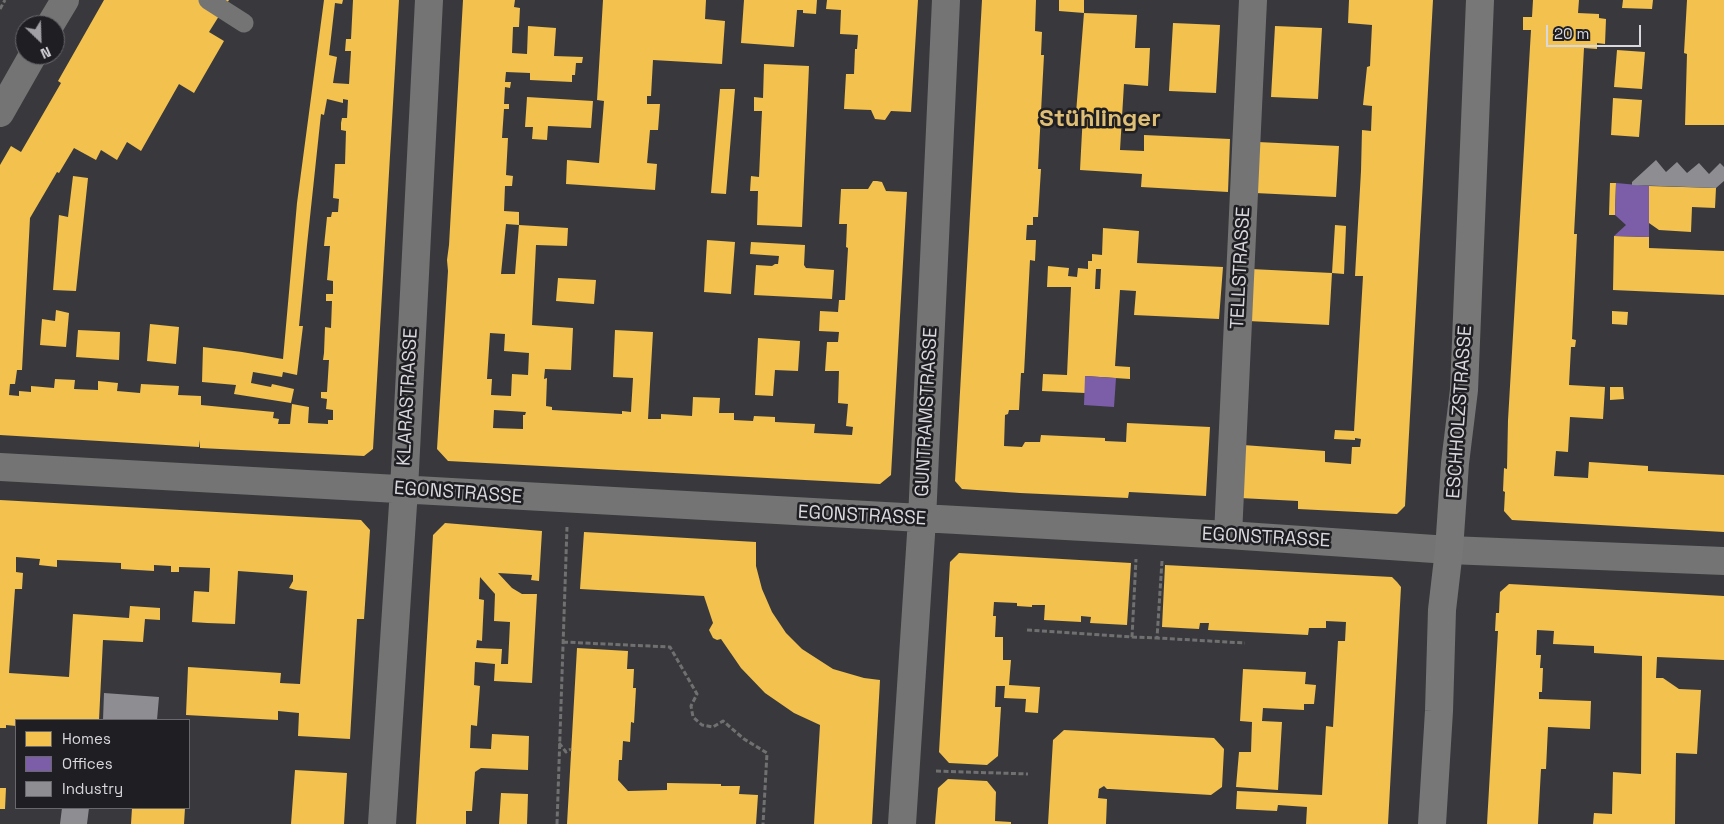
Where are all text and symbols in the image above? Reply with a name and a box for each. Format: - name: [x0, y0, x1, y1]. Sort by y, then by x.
- north arrow: [15, 15, 65, 65]
- scale bar: [1549, 15, 1644, 47]
- text: 20 m: [1554, 24, 1589, 43]
- text: N: [38, 43, 54, 63]
- district label: Stühlinger: [1039, 105, 1161, 133]
- street label: TELLSTRASSE: [1226, 206, 1256, 330]
- street label: ESCHHOLZSTRASSE: [1443, 325, 1477, 499]
- street label: GUNTRAMSTRASSE: [911, 327, 943, 497]
- street label: KLARASTRASSE: [393, 328, 423, 466]
- street label: EGONSTRASSE: [393, 477, 523, 509]
- street label: EGONSTRASSE: [797, 501, 927, 531]
- street label: EGONSTRASSE: [1201, 523, 1331, 553]
- legend: [15, 719, 190, 809]
- text: Homes: [62, 729, 111, 748]
- text: Offices: [62, 754, 113, 773]
- text: Industry: [62, 779, 123, 798]

